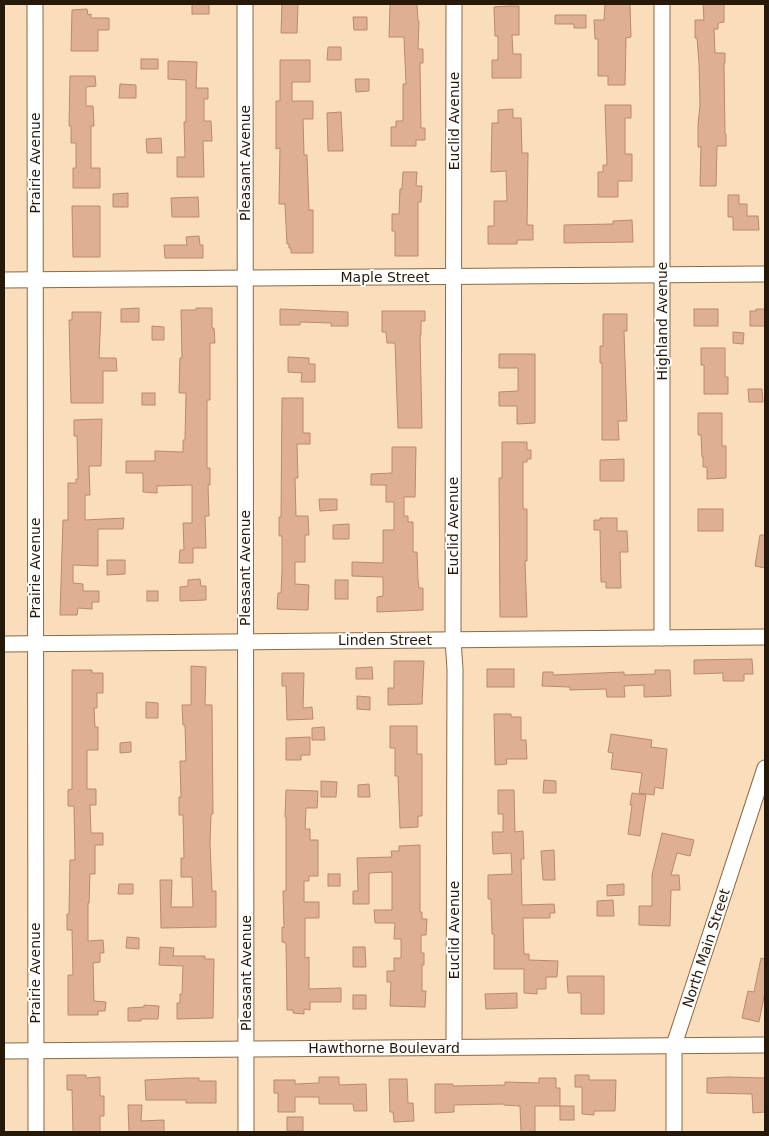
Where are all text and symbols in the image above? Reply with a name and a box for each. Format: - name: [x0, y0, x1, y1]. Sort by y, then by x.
- street label: Euclid Avenue: [446, 72, 462, 170]
- street label: Pleasant Avenue: [237, 105, 253, 221]
- street label: Prairie Avenue: [27, 112, 43, 214]
- street label: Highland Avenue: [654, 262, 670, 380]
- street label: Maple Street: [340, 269, 430, 285]
- street label: Euclid Avenue: [445, 477, 461, 575]
- street label: Pleasant Avenue: [237, 510, 253, 626]
- street label: Prairie Avenue: [27, 517, 43, 619]
- street label: Linden Street: [338, 632, 432, 648]
- street label: Euclid Avenue: [446, 881, 462, 979]
- street label: North Main Street: [679, 886, 733, 1009]
- street label: Pleasant Avenue: [238, 915, 254, 1031]
- street label: Prairie Avenue: [27, 922, 43, 1024]
- street label: Hawthorne Boulevard: [308, 1040, 460, 1056]

